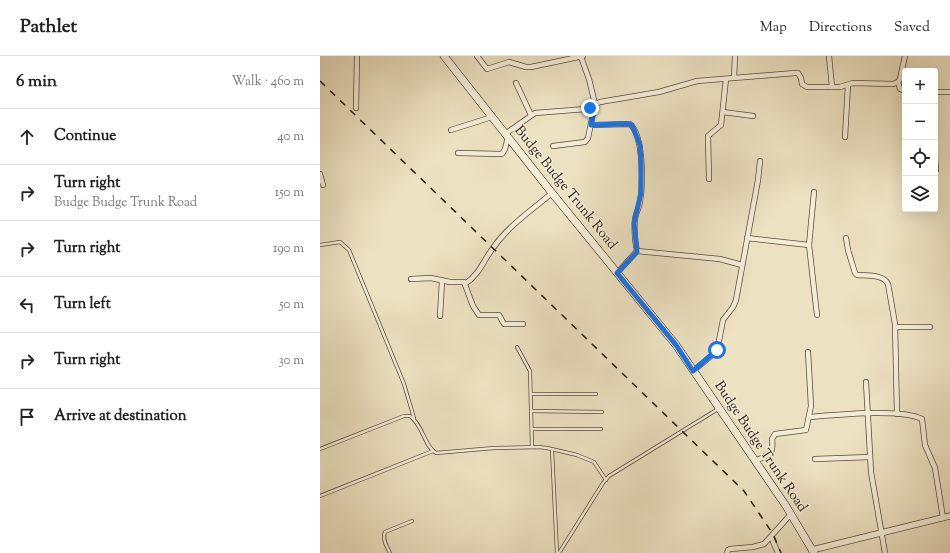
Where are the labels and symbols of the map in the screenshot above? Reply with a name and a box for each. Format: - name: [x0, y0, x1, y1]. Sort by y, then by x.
- route end: [581, 99, 599, 117]
- street label: Budge Budge Trunk Road: [509, 122, 621, 254]
- route start: [708, 341, 726, 359]
- street label: Budge Budge Trunk Road: [709, 378, 811, 517]

